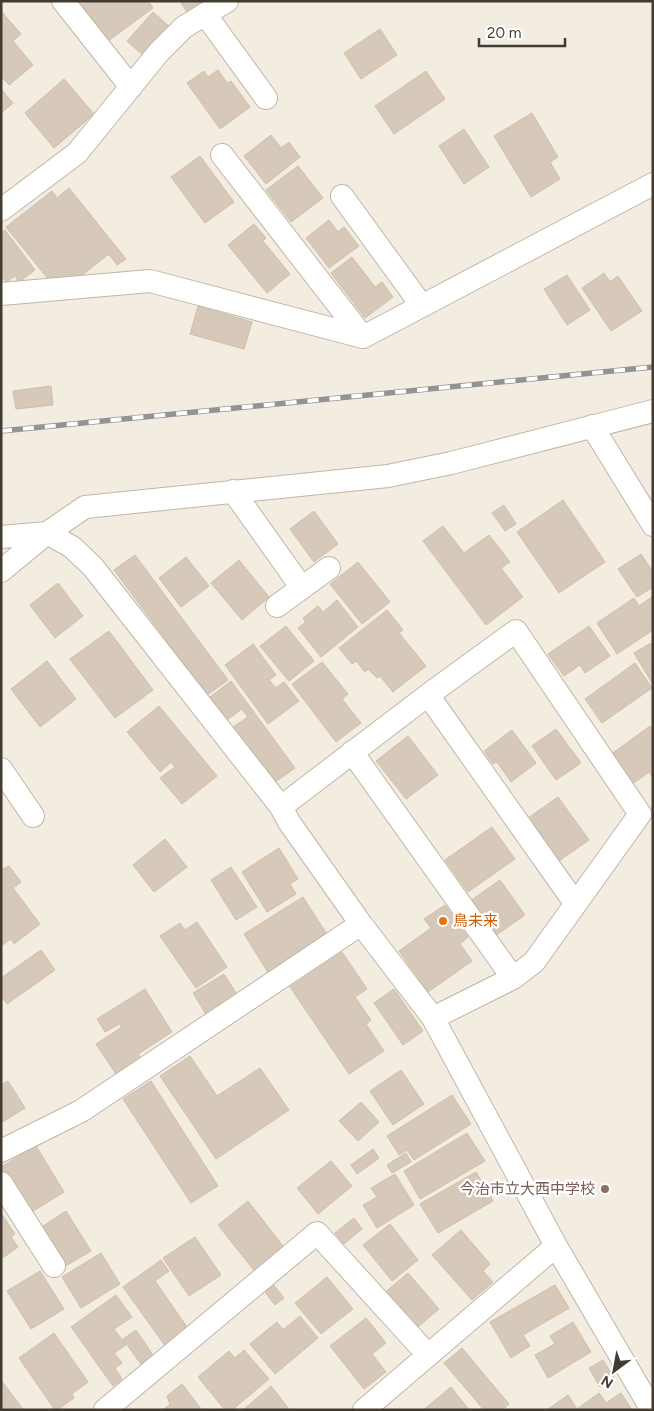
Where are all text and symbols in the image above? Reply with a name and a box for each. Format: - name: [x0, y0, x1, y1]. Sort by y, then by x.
- scale bar: [479, 15, 565, 47]
- text: 20 m: [487, 24, 521, 42]
- place label: 鳥未来: [453, 912, 498, 930]
- marker: 鳥未来: [437, 915, 449, 927]
- place label: 今治市立大西中学校: [460, 1180, 595, 1198]
- marker: 今治市立大西中学校: [599, 1183, 611, 1195]
- north arrow: [589, 1346, 639, 1396]
- text: N: [598, 1372, 616, 1392]

